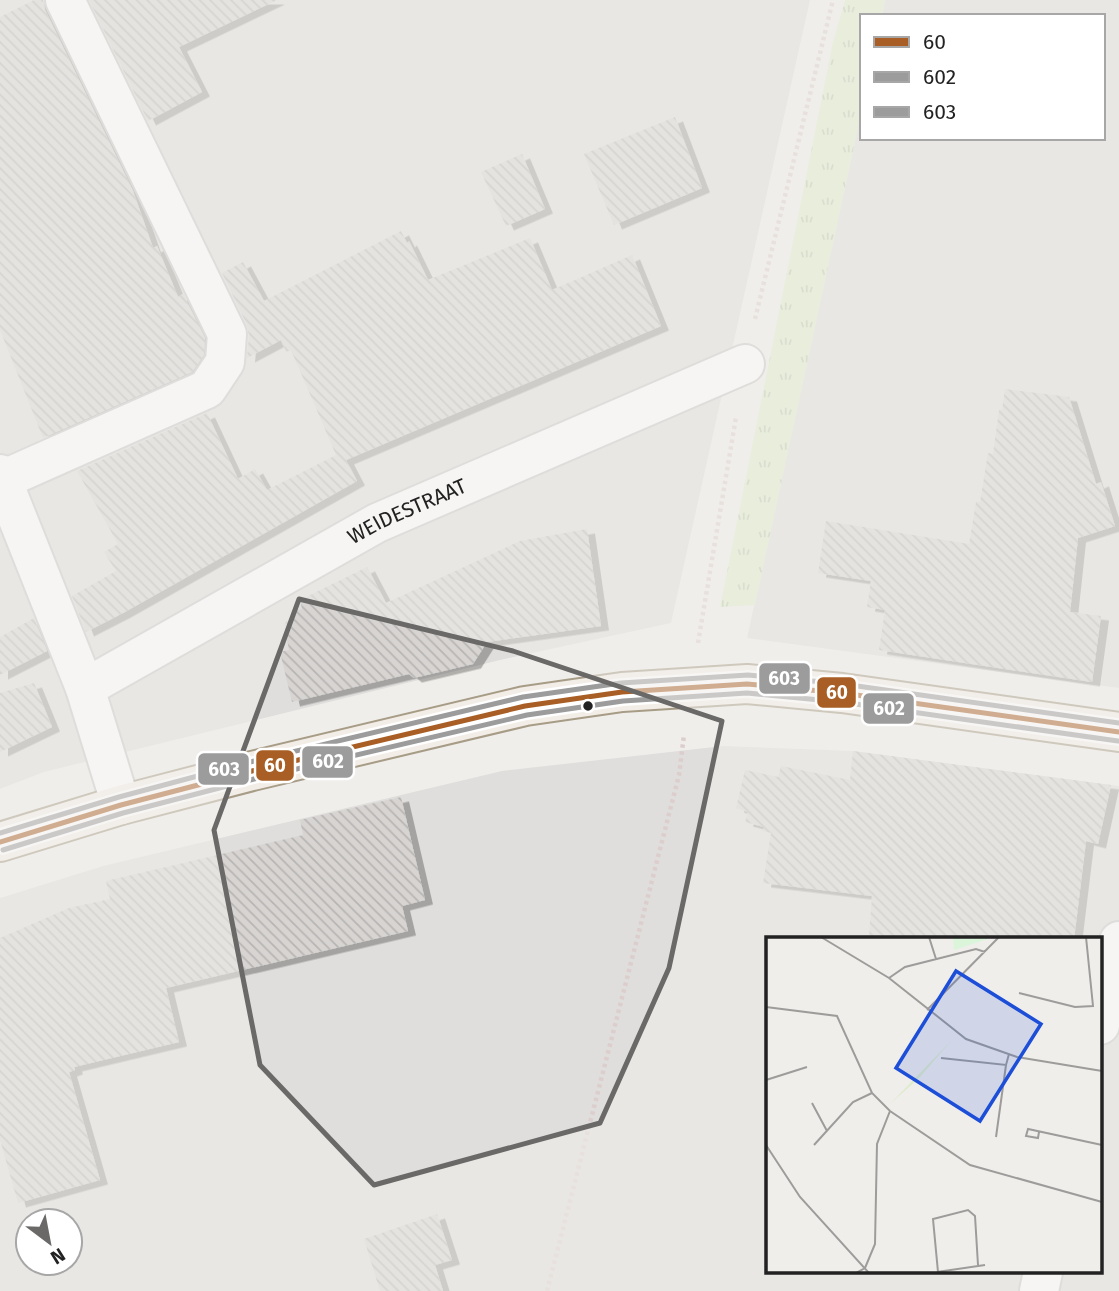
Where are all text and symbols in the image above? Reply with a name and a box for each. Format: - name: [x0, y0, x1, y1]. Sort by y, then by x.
- legend: [860, 14, 1105, 140]
- text: 60: [923, 29, 946, 55]
- text: 602: [923, 64, 956, 90]
- text: 603: [923, 99, 956, 125]
- street label: WEIDESTRAAT: [343, 473, 471, 550]
- line badge: 603: [758, 662, 811, 695]
- text: 603: [768, 667, 800, 690]
- line badge: 60: [816, 676, 857, 709]
- text: 60: [826, 681, 848, 704]
- line badge: 602: [862, 692, 915, 725]
- text: 602: [873, 697, 905, 720]
- unlabelled marker: [581, 699, 595, 713]
- line badge: 602: [301, 745, 354, 779]
- line badge: 60: [255, 749, 295, 782]
- text: 602: [312, 750, 344, 773]
- line badge: 603: [197, 752, 250, 786]
- text: 60: [264, 754, 286, 777]
- text: 603: [208, 758, 240, 781]
- inset map: [766, 937, 1102, 1274]
- north arrow: [14, 1207, 84, 1277]
- text: N: [46, 1243, 69, 1269]

